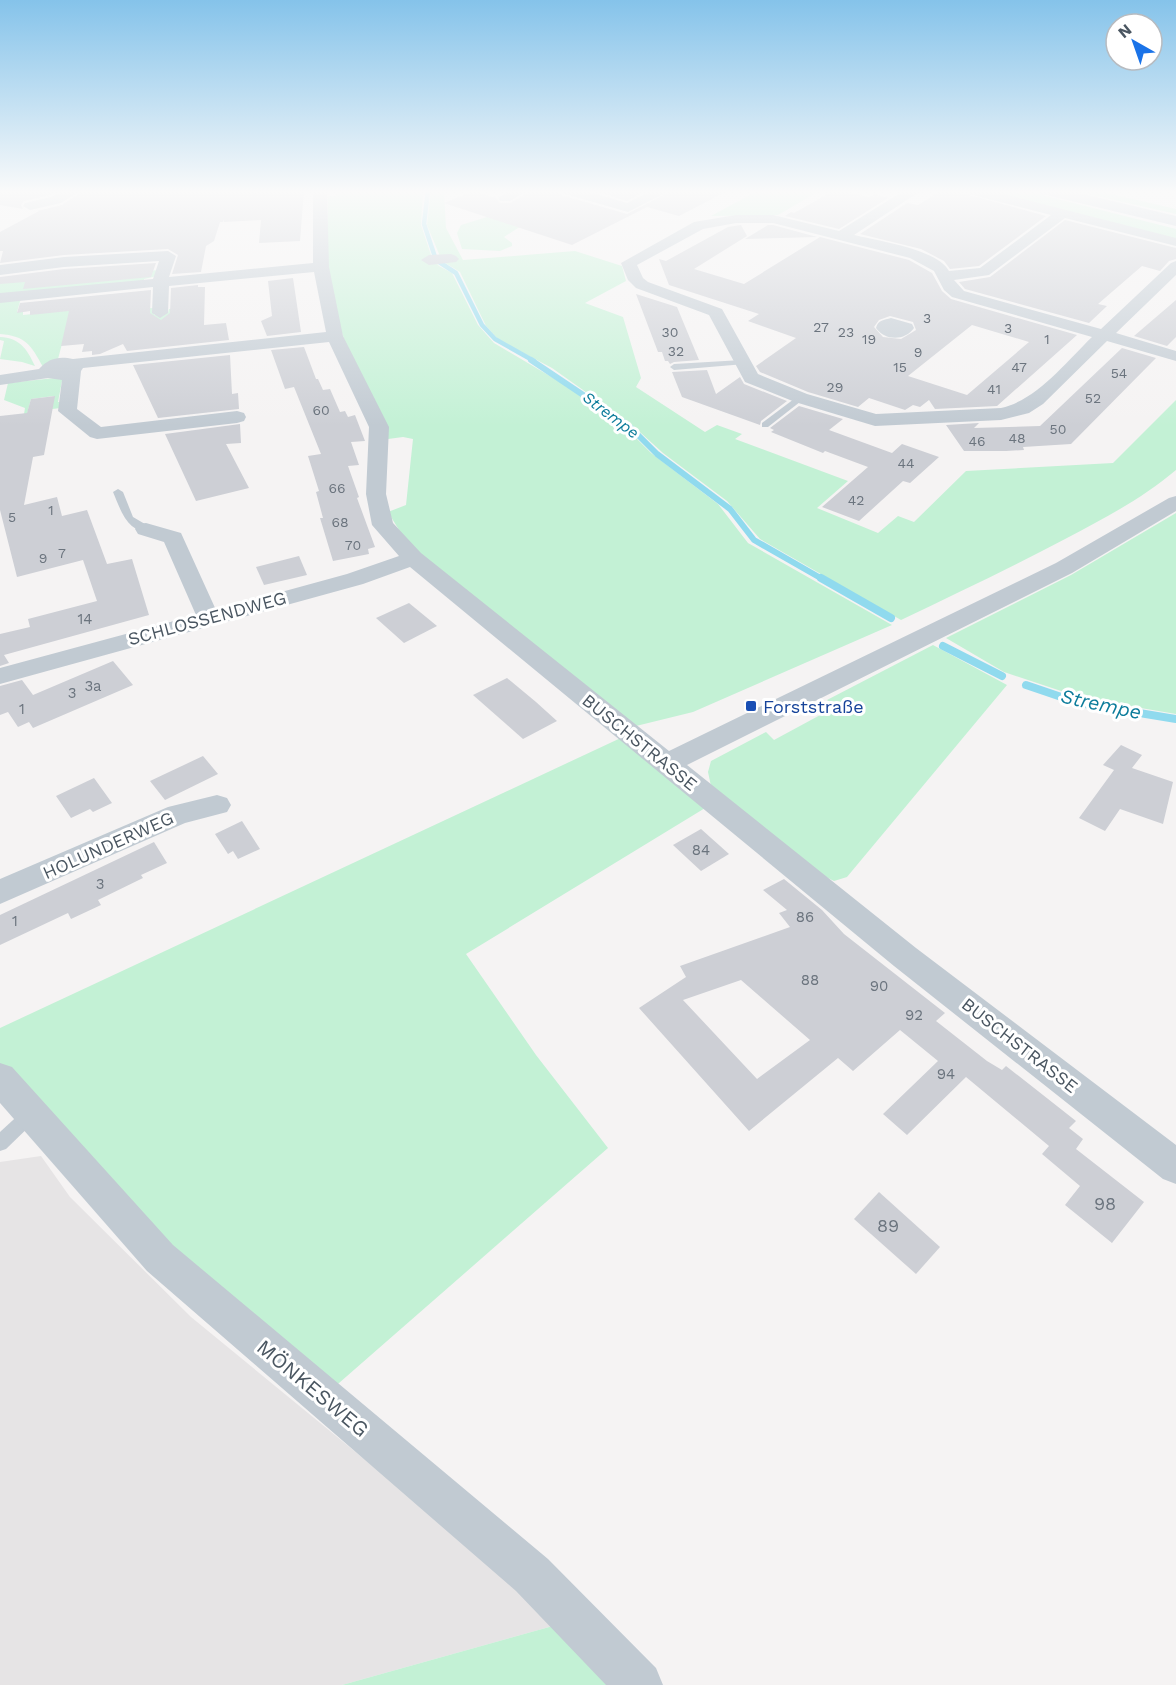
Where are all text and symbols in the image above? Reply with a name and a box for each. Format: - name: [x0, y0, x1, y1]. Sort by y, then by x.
- north arrow: [1104, 12, 1164, 72]
- text: N: [1114, 20, 1135, 42]
- house number: 3: [923, 310, 931, 326]
- house number: 27: [813, 319, 829, 335]
- house number: 3: [1004, 320, 1012, 336]
- house number: 30: [662, 324, 678, 340]
- house number: 23: [838, 324, 854, 340]
- house number: 19: [862, 331, 876, 347]
- house number: 1: [1044, 331, 1050, 347]
- house number: 32: [668, 343, 684, 359]
- house number: 9: [914, 344, 922, 360]
- house number: 15: [893, 359, 907, 375]
- house number: 47: [1011, 359, 1027, 375]
- house number: 54: [1111, 365, 1127, 381]
- house number: 29: [827, 379, 843, 395]
- house number: 41: [987, 381, 1001, 397]
- water label: Strempe: [579, 388, 643, 442]
- house number: 52: [1085, 390, 1101, 406]
- house number: 60: [312, 402, 330, 418]
- house number: 50: [1050, 421, 1066, 437]
- house number: 48: [1008, 430, 1026, 446]
- house number: 46: [968, 433, 986, 449]
- house number: 44: [897, 455, 915, 471]
- house number: 66: [328, 480, 346, 496]
- house number: 42: [848, 492, 864, 508]
- house number: 1: [48, 502, 54, 518]
- house number: 5: [8, 509, 16, 525]
- house number: 68: [331, 514, 349, 530]
- house number: 70: [345, 537, 361, 553]
- house number: 7: [58, 545, 66, 561]
- house number: 9: [39, 550, 47, 566]
- street label: SCHLOSSENDWEG: [126, 587, 288, 649]
- house number: 14: [77, 610, 93, 628]
- house number: 3a: [84, 677, 102, 695]
- house number: 3: [68, 684, 76, 702]
- water label: Strempe: [1058, 684, 1144, 724]
- street label: BUSCHSTRASSE: [578, 689, 702, 795]
- place label: Forststraße: [763, 696, 864, 717]
- marker: Forststraße: [744, 699, 758, 713]
- house number: 1: [19, 700, 25, 718]
- street label: HOLUNDERWEG: [39, 807, 177, 883]
- house number: 84: [692, 841, 710, 859]
- house number: 3: [96, 875, 104, 893]
- house number: 86: [796, 908, 814, 926]
- house number: 1: [12, 912, 18, 930]
- house number: 88: [801, 971, 819, 989]
- house number: 90: [870, 977, 888, 995]
- street label: BUSCHSTRASSE: [958, 993, 1082, 1097]
- house number: 92: [905, 1006, 923, 1024]
- house number: 94: [937, 1065, 955, 1083]
- house number: 98: [1094, 1193, 1116, 1214]
- house number: 89: [877, 1215, 899, 1236]
- street label: MÖNKESWEG: [252, 1334, 374, 1442]

